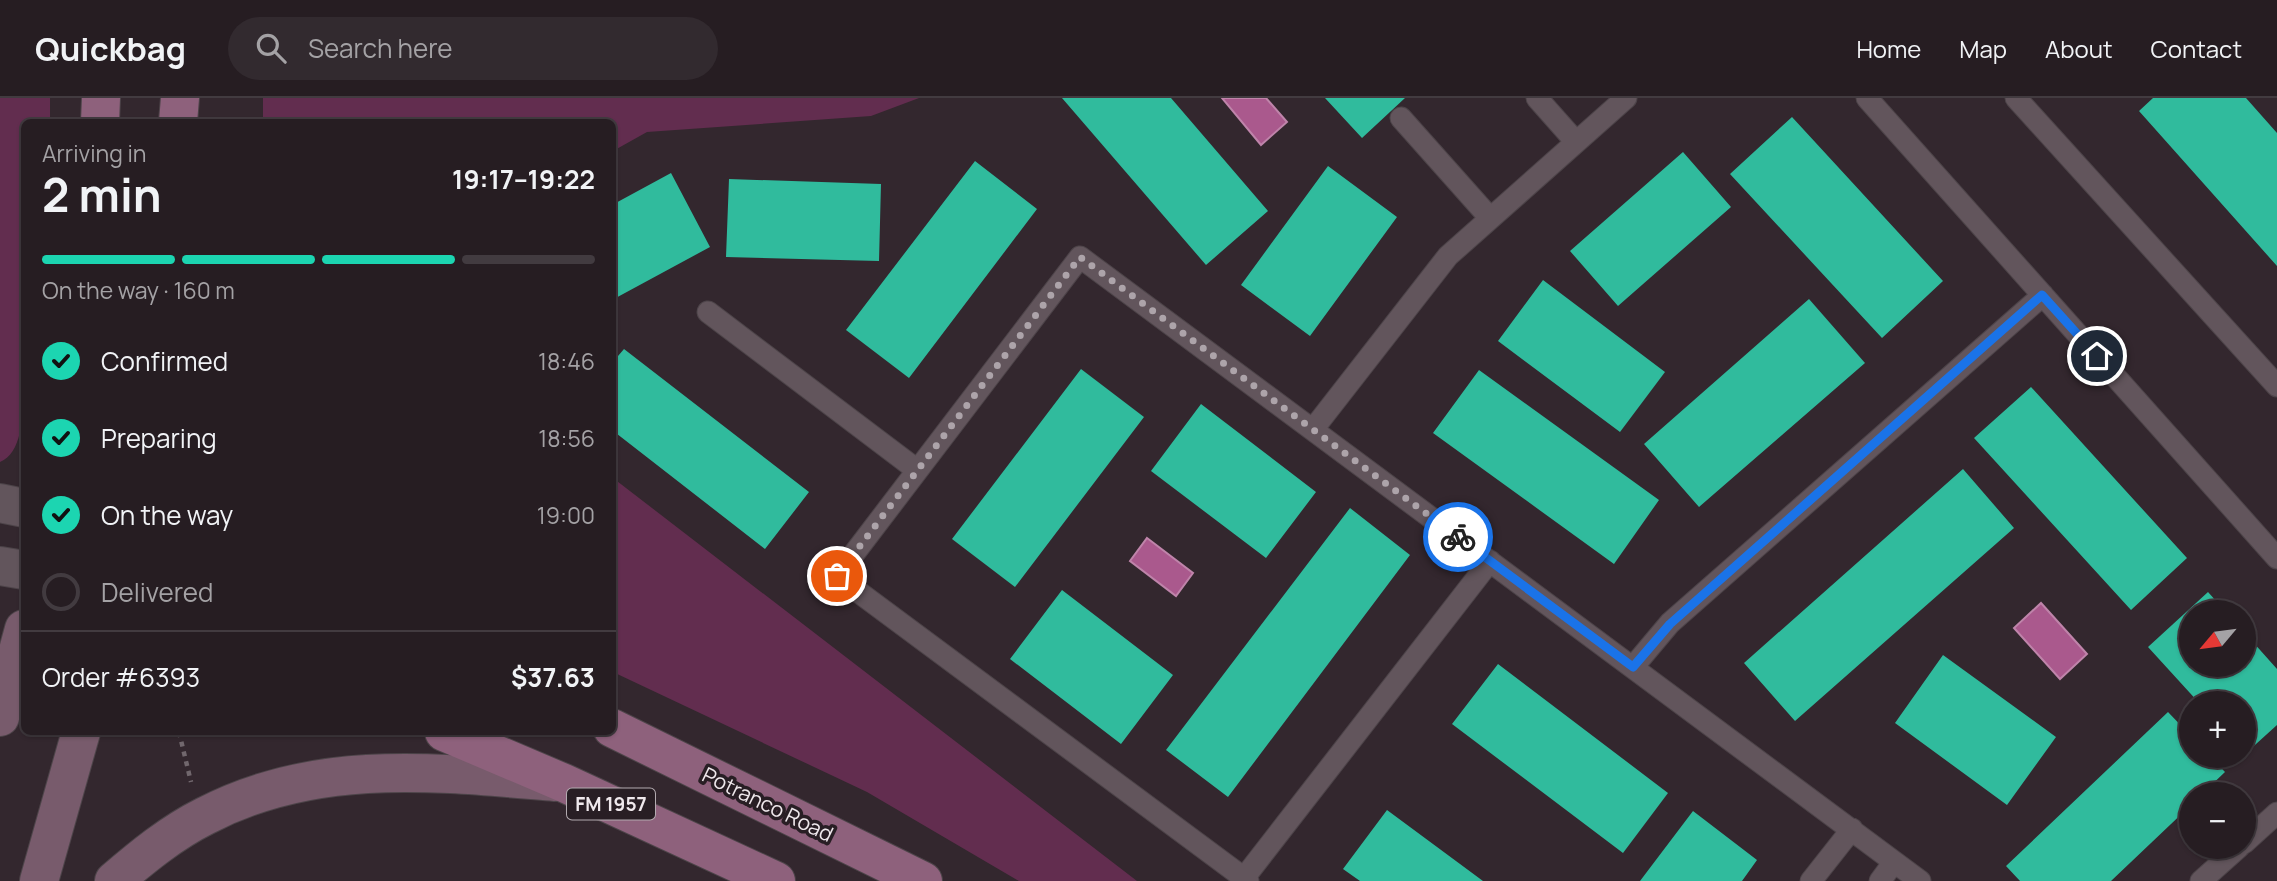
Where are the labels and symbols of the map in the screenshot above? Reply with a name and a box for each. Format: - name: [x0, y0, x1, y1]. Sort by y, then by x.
- pin: [2067, 326, 2127, 386]
- courier: [1423, 502, 1493, 572]
- pin: [807, 546, 867, 606]
- north arrow: [2179, 600, 2256, 677]
- street label: Potranco Road: [698, 760, 838, 848]
- road number: FM 1957: [567, 789, 655, 820]

